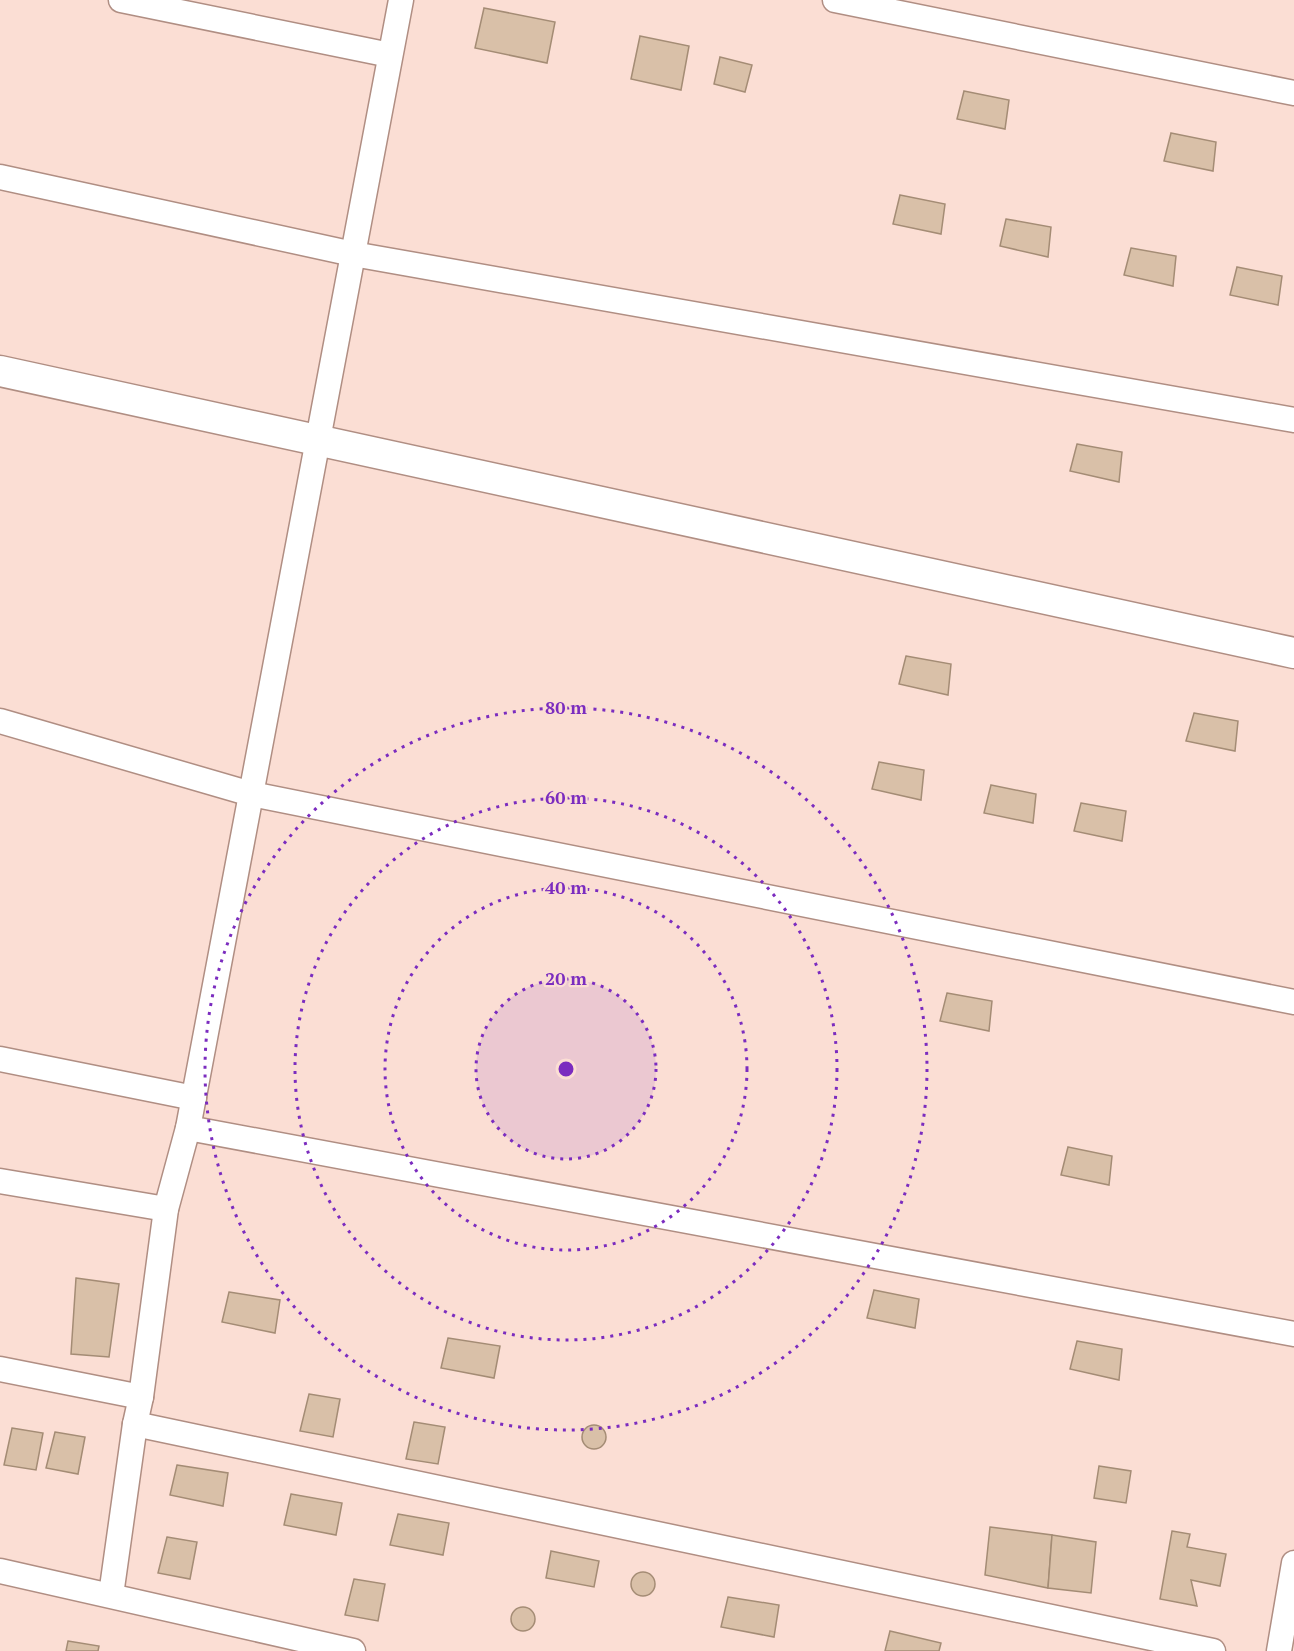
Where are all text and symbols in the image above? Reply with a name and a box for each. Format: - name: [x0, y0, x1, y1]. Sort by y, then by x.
- text: 80 m: [545, 695, 587, 719]
- text: 60 m: [545, 785, 587, 809]
- text: 40 m: [545, 875, 587, 899]
- text: 20 m: [545, 966, 587, 990]
- centre of rings: [556, 1059, 576, 1079]

